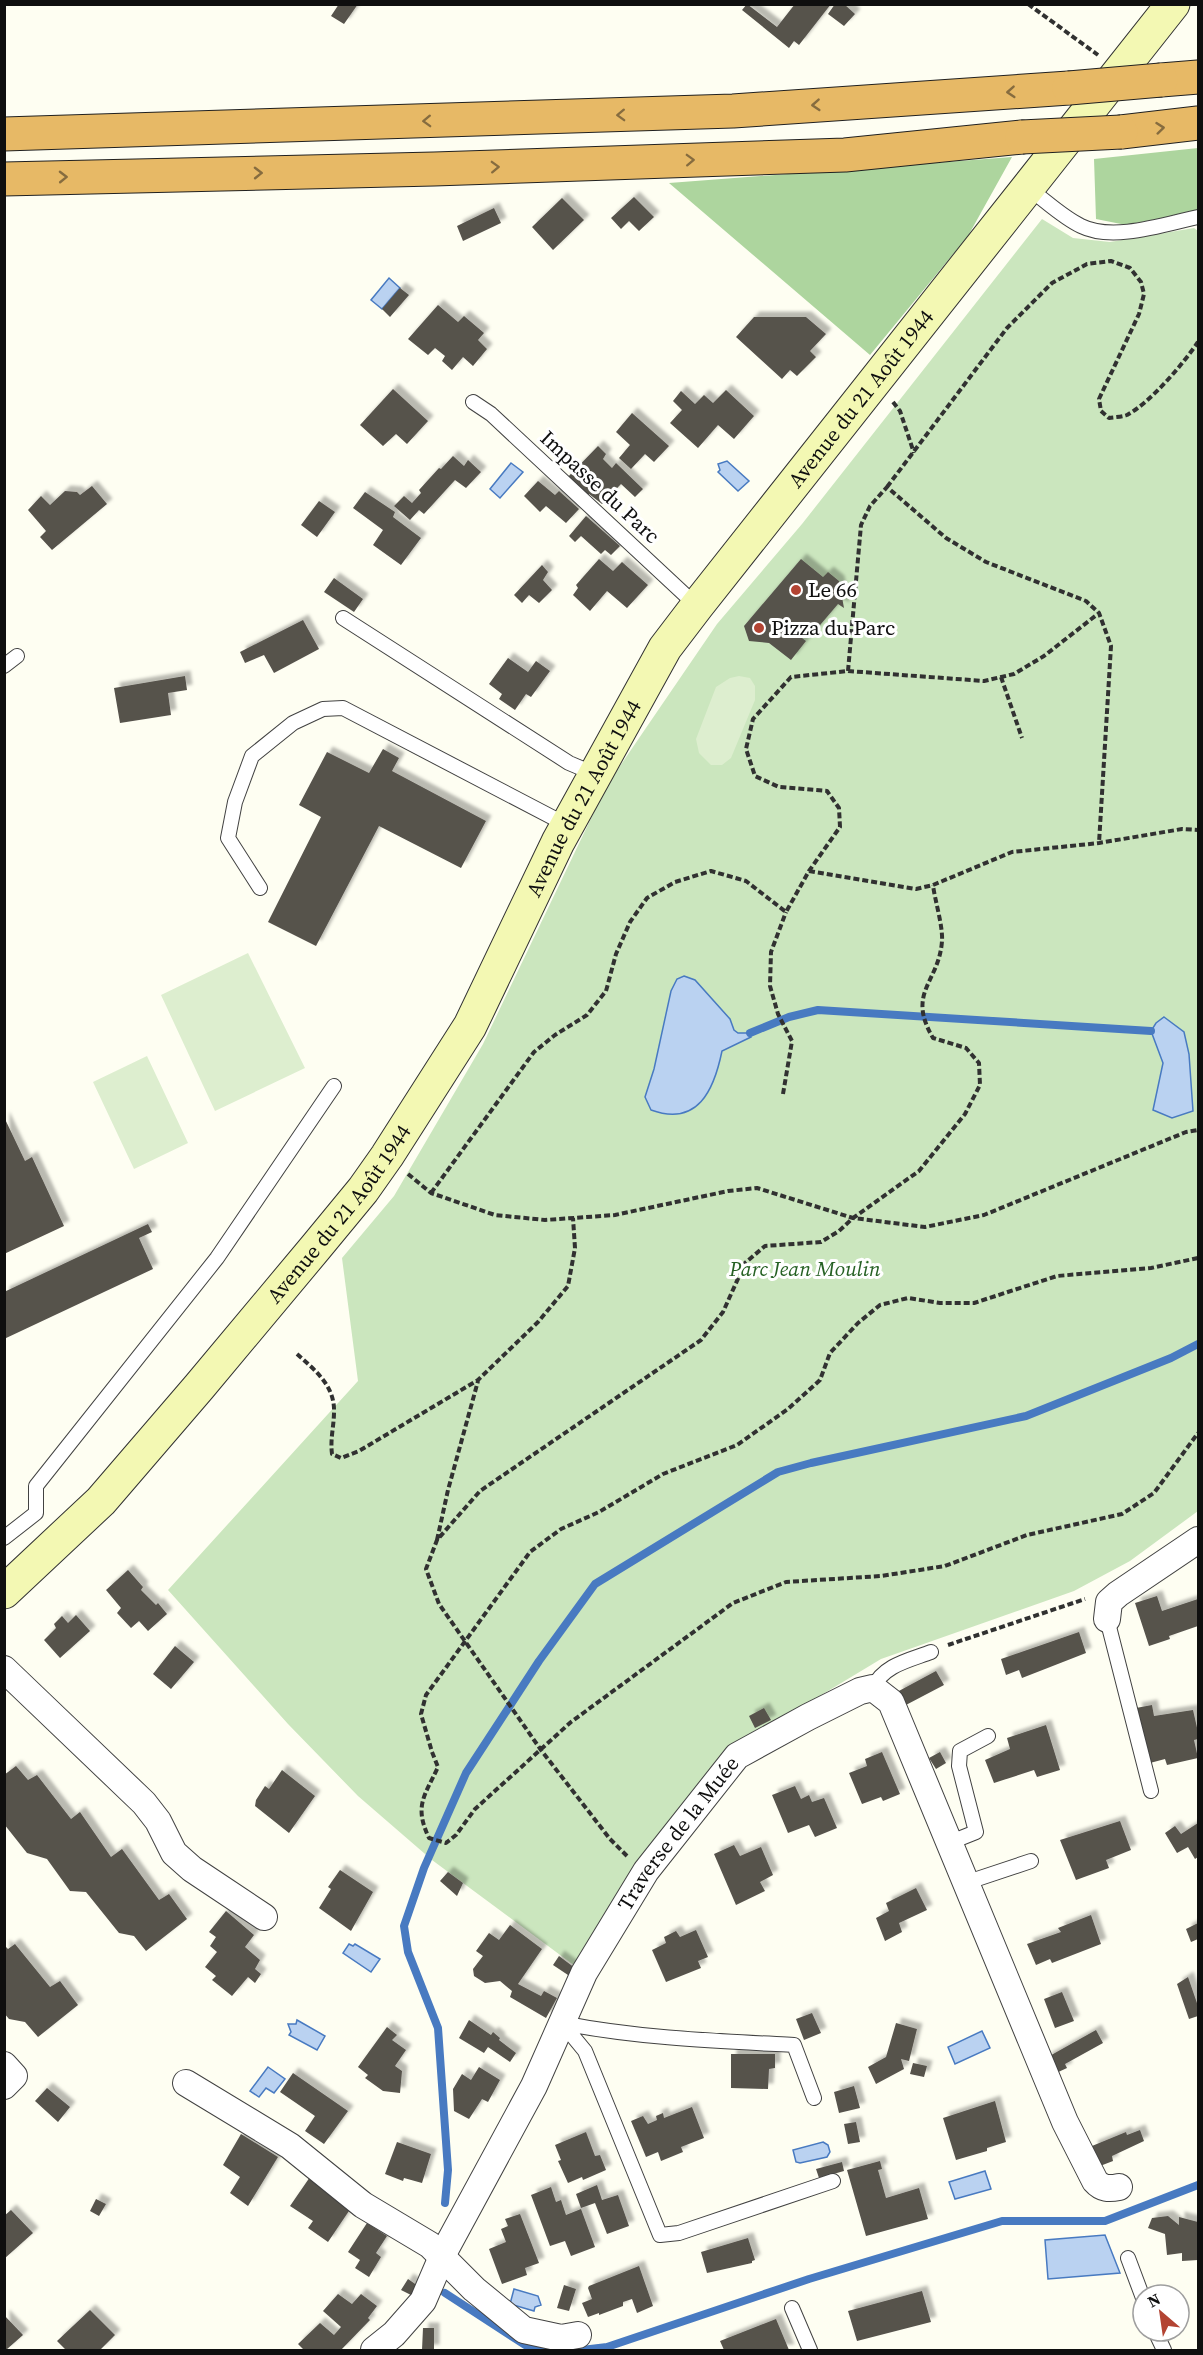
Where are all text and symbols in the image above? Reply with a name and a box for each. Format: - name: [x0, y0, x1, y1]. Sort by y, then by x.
- one-way arrow: [1006, 85, 1015, 98]
- one-way arrow: [812, 98, 821, 111]
- one-way arrow: [617, 108, 626, 121]
- one-way arrow: [422, 115, 431, 128]
- one-way arrow: [1155, 122, 1164, 135]
- one-way arrow: [685, 154, 694, 167]
- one-way arrow: [490, 161, 499, 173]
- one-way arrow: [253, 167, 262, 179]
- one-way arrow: [58, 171, 67, 184]
- street label: Avenue du 21 Août 1944: [781, 303, 940, 494]
- street label: Impasse du Parc: [534, 424, 666, 550]
- place label: Le 66: [808, 575, 857, 604]
- marker: Le 66: [789, 583, 803, 597]
- place label: Pizza du Parc: [771, 613, 895, 642]
- marker: Pizza du Parc: [752, 621, 766, 635]
- street label: Avenue du 21 Août 1944: [519, 694, 648, 901]
- street label: Avenue du 21 Août 1944: [260, 1118, 418, 1309]
- park label: Parc Jean Moulin: [728, 1254, 881, 1283]
- street label: Traverse de la Muée: [610, 1750, 746, 1916]
- north arrow: [1131, 2283, 1191, 2343]
- text: N: [1143, 2287, 1164, 2312]

